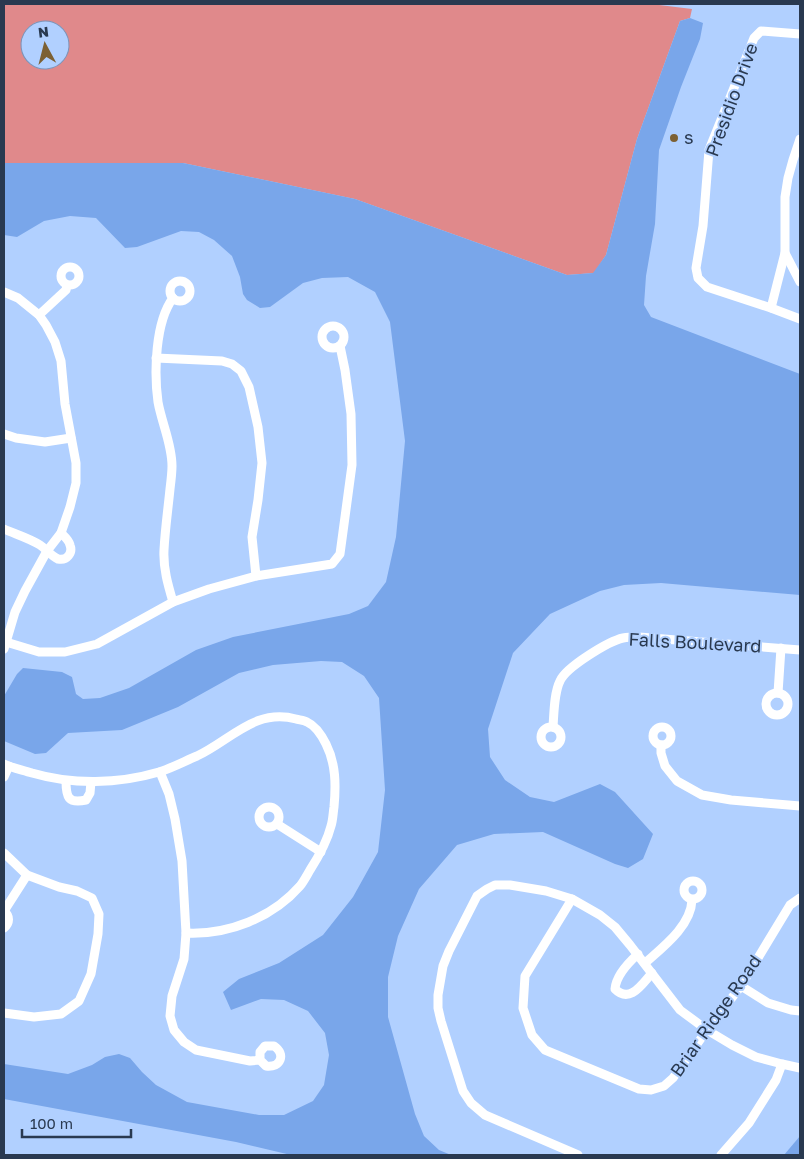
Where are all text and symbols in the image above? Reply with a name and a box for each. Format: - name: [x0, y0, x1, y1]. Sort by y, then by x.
- north arrow: [20, 20, 70, 70]
- text: N: [37, 23, 50, 41]
- street label: Presidio Drive: [700, 40, 762, 159]
- place label: s: [684, 126, 694, 148]
- marker: s: [668, 132, 680, 144]
- street label: Falls Boulevard: [628, 628, 762, 656]
- street label: Briar Ridge Road: [665, 950, 765, 1081]
- scale bar: [22, 1106, 131, 1138]
- text: 100 m: [30, 1114, 73, 1132]

